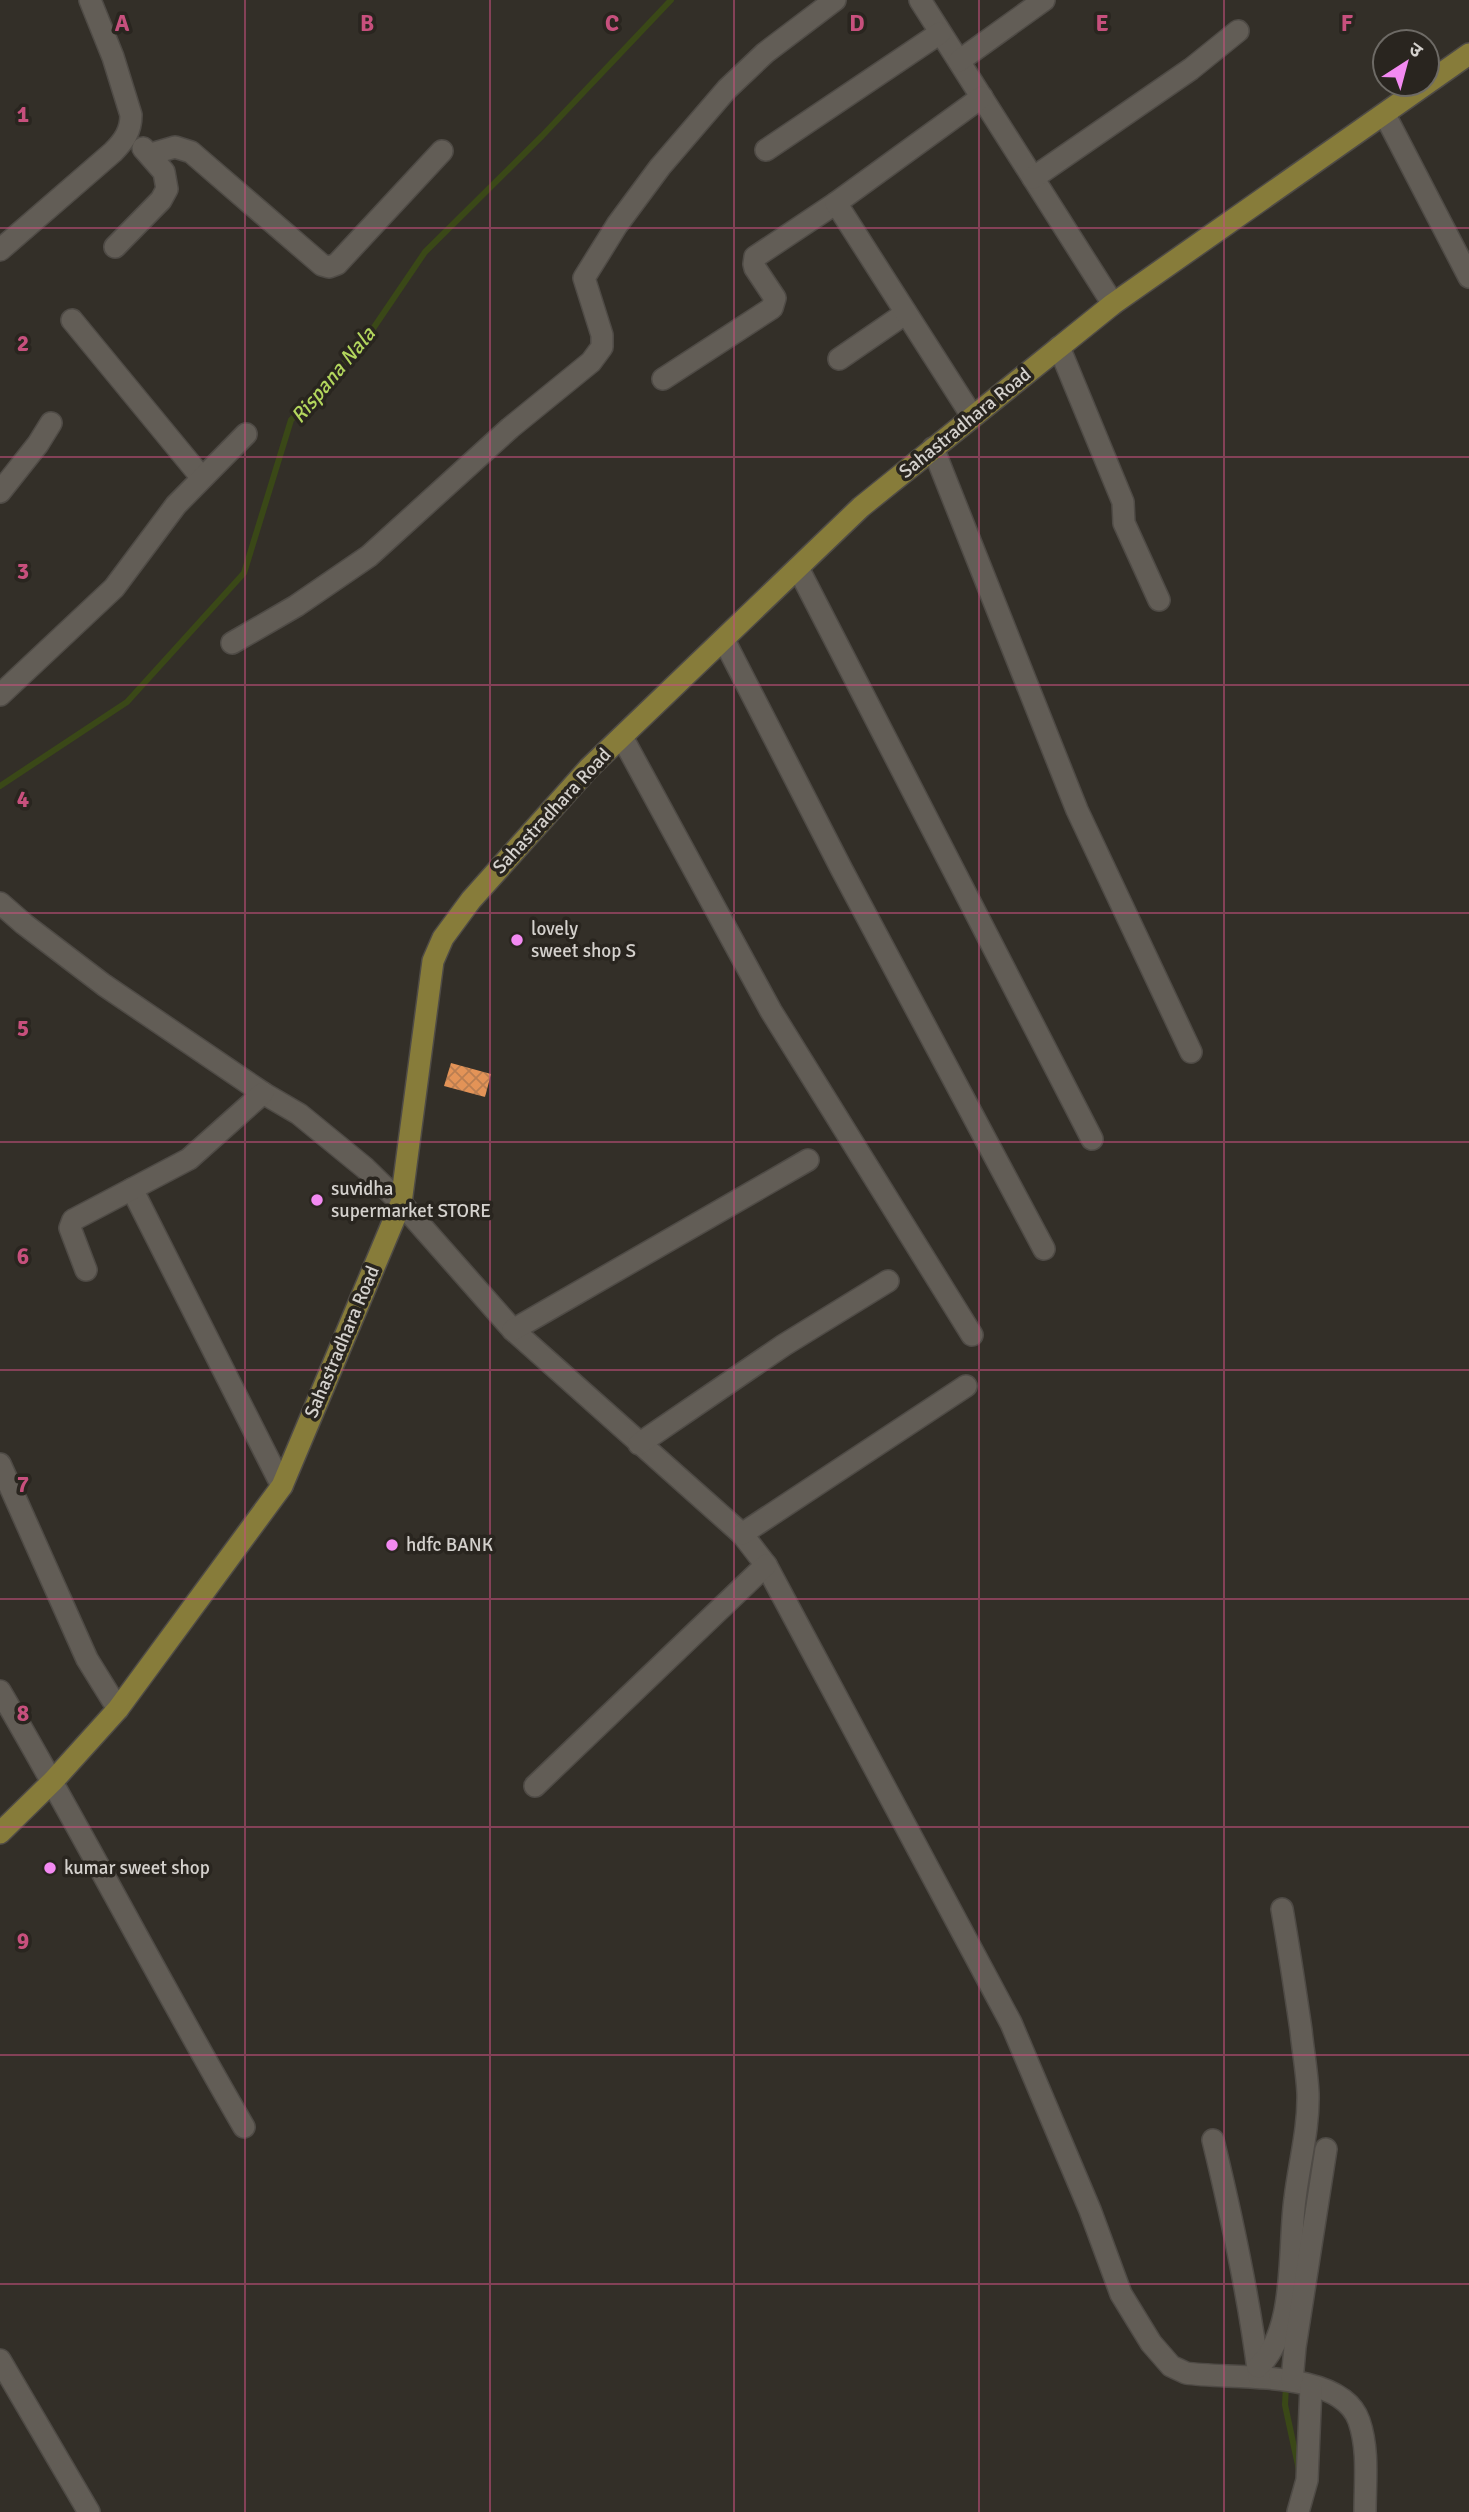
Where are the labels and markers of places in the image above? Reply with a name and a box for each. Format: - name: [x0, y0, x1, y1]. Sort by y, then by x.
- place label: lovely sweet shop S: [531, 917, 636, 963]
- marker: lovely sweet shop S: [509, 932, 525, 948]
- place label: suvidha supermarket STORE: [331, 1177, 491, 1223]
- marker: suvidha supermarket STORE: [309, 1192, 325, 1208]
- place label: hdfc BANK: [406, 1533, 494, 1557]
- marker: hdfc BANK: [384, 1537, 400, 1553]
- place label: kumar sweet shop: [64, 1856, 210, 1880]
- marker: kumar sweet shop: [42, 1860, 58, 1876]

